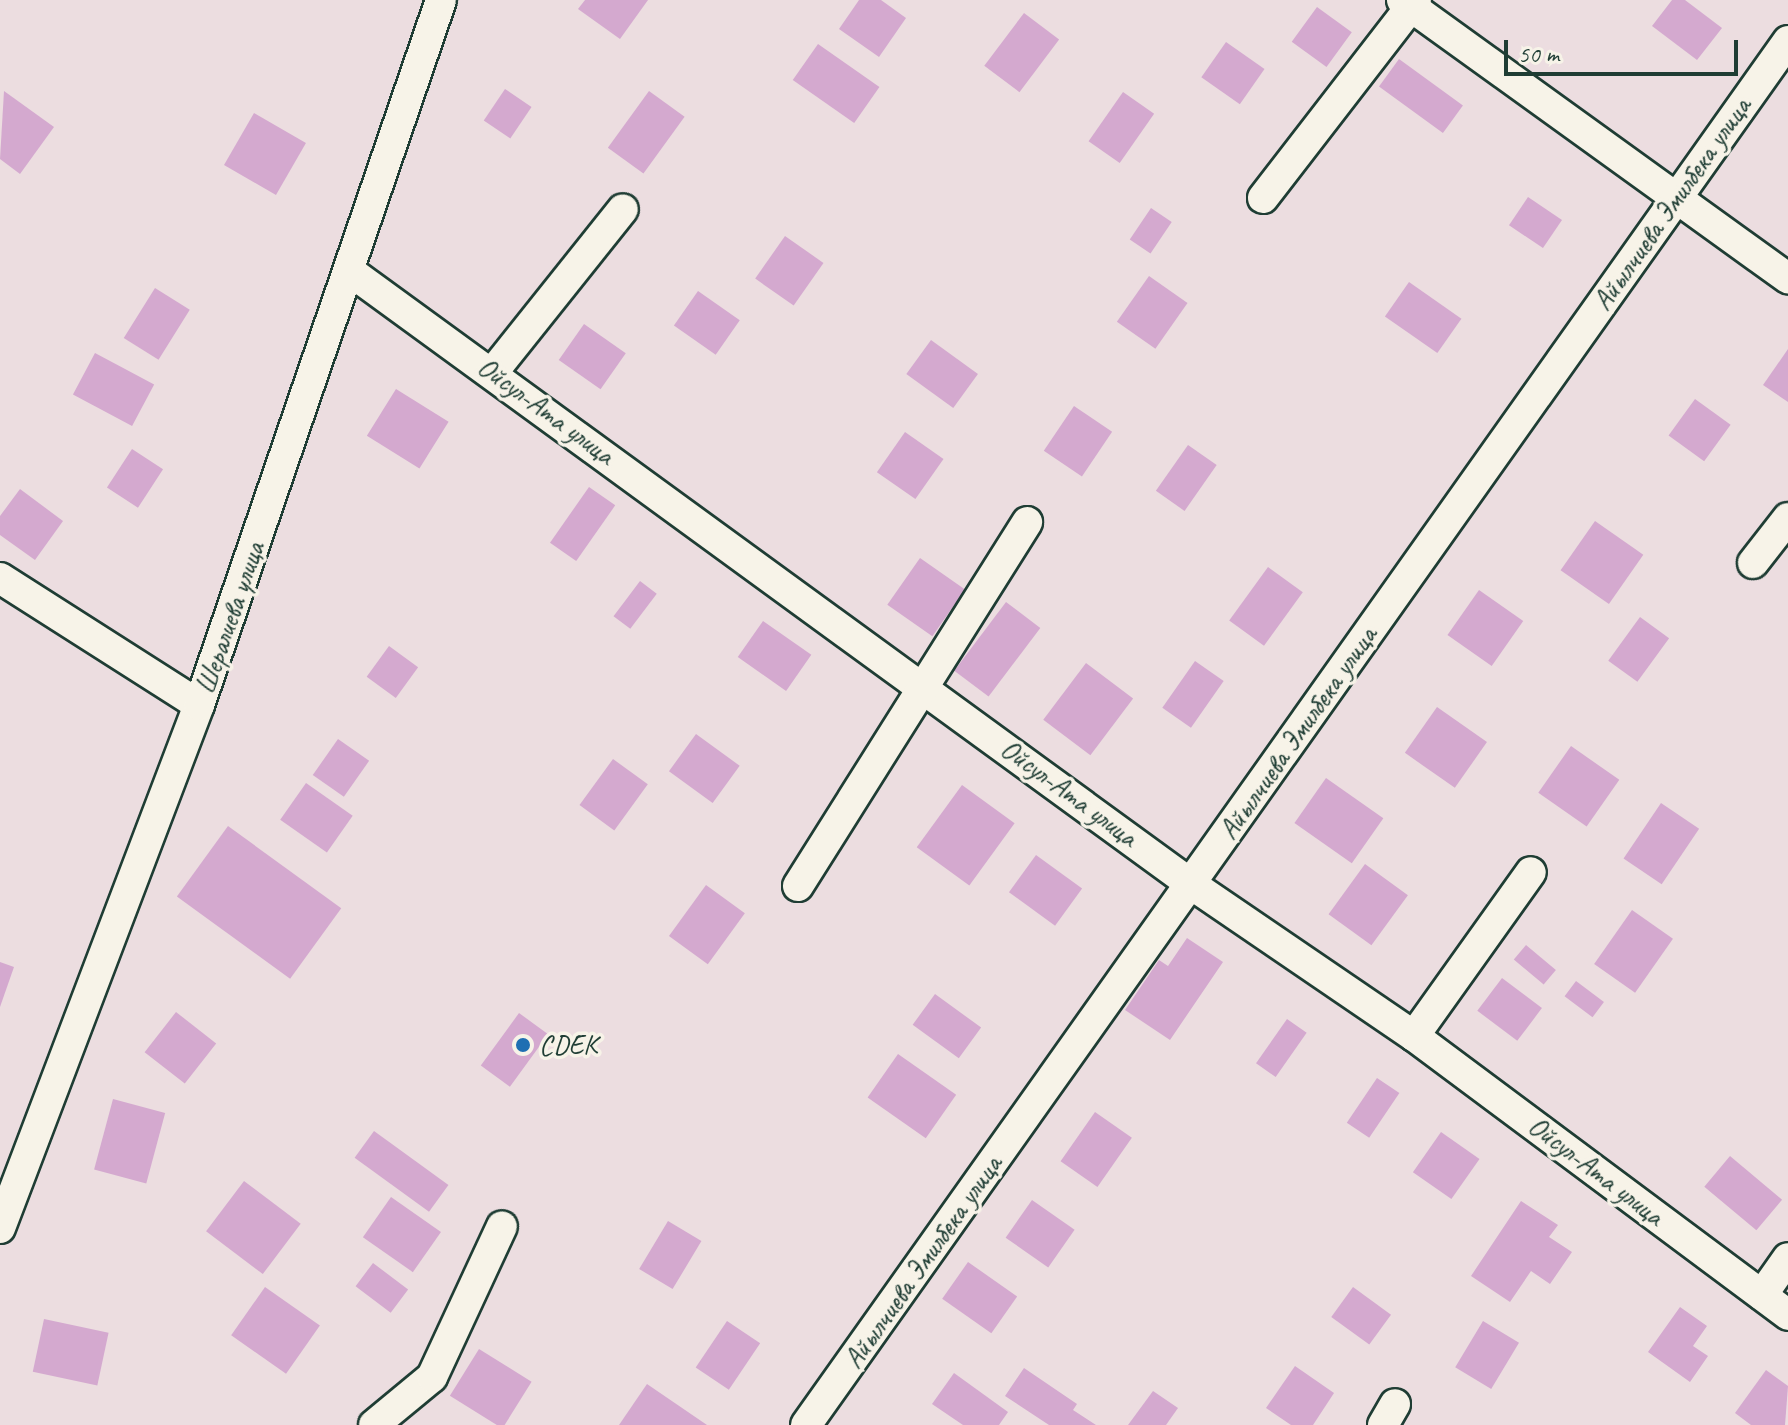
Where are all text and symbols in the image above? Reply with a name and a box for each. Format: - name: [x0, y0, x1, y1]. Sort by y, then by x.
- scale bar: [1508, 24, 1742, 74]
- text: 50 m: [1518, 39, 1559, 69]
- street label: Айылчиева Эмилбека улица: [1586, 91, 1758, 317]
- street label: Ойсул-Ата улица: [470, 349, 622, 473]
- street label: Шералиева улица: [188, 537, 272, 699]
- street label: Айылчиева Эмилбека улица: [1212, 620, 1384, 846]
- street label: Ойсул-Ата улица: [993, 731, 1145, 855]
- place label: CDEK: [539, 1028, 597, 1062]
- marker: CDEK: [514, 1036, 532, 1054]
- street label: Ойсул-Ата улица: [1521, 1108, 1671, 1234]
- street label: Айылчиева Эмилбека улица: [837, 1149, 1009, 1375]

